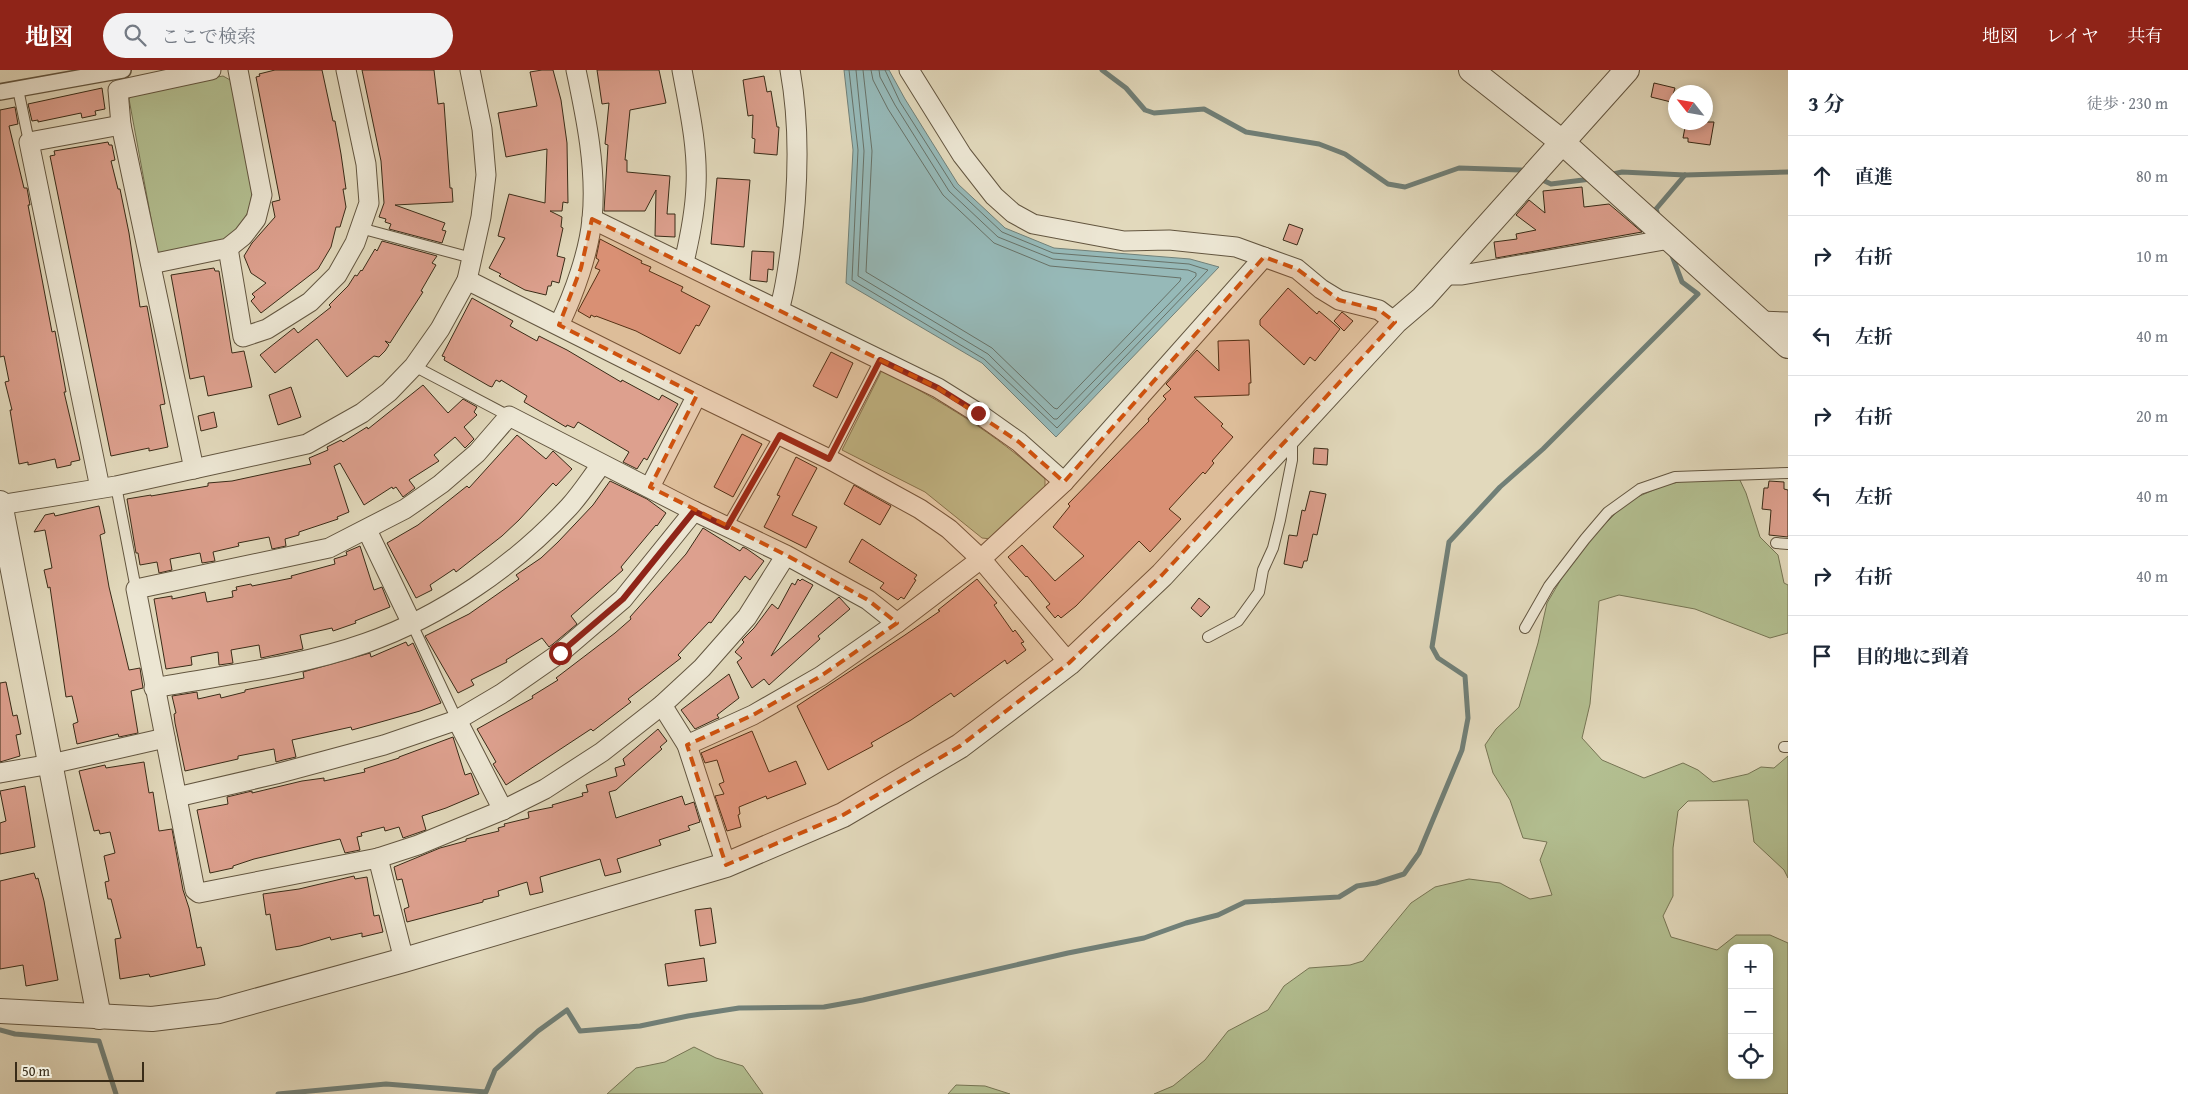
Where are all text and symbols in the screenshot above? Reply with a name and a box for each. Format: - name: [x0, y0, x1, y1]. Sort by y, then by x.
- search box: [103, 13, 453, 58]
- text: 地図: [25, 19, 73, 54]
- icon: search: [121, 21, 149, 49]
- text: ここで検索: [161, 22, 256, 50]
- text: 地図: [1982, 22, 2018, 49]
- text: レイヤ: [2046, 22, 2099, 49]
- text: 共有: [2127, 22, 2163, 49]
- north arrow: [1668, 85, 1713, 130]
- text: 3 分: [1808, 88, 1845, 119]
- text: 徒歩 · 230 m: [2087, 91, 2168, 115]
- icon: ahead: [1808, 162, 1836, 190]
- text: 直進: [1855, 162, 1893, 190]
- text: 80 m: [2136, 164, 2168, 188]
- icon: right: [1808, 242, 1836, 270]
- text: 右折: [1855, 242, 1893, 270]
- text: 10 m: [2136, 244, 2168, 268]
- icon: left: [1808, 322, 1836, 350]
- text: 左折: [1855, 322, 1893, 350]
- text: 40 m: [2136, 324, 2168, 348]
- route end: [967, 402, 990, 425]
- icon: right: [1808, 402, 1836, 430]
- text: 右折: [1855, 402, 1893, 430]
- text: 20 m: [2136, 404, 2168, 428]
- icon: left: [1808, 482, 1836, 510]
- text: 左折: [1855, 482, 1893, 510]
- text: 40 m: [2136, 484, 2168, 508]
- icon: right: [1808, 562, 1836, 590]
- text: 右折: [1855, 562, 1893, 590]
- text: 40 m: [2136, 564, 2168, 588]
- route start: [549, 642, 572, 665]
- icon: arrive: [1808, 642, 1836, 670]
- text: 目的地に到着: [1855, 642, 1969, 670]
- map controls: [1728, 944, 1773, 1079]
- button: +: [1728, 944, 1773, 989]
- button: −: [1728, 989, 1773, 1034]
- button: locate: [1728, 1034, 1773, 1079]
- scale bar: [15, 1059, 144, 1082]
- text: 50 m: [22, 1061, 50, 1081]

